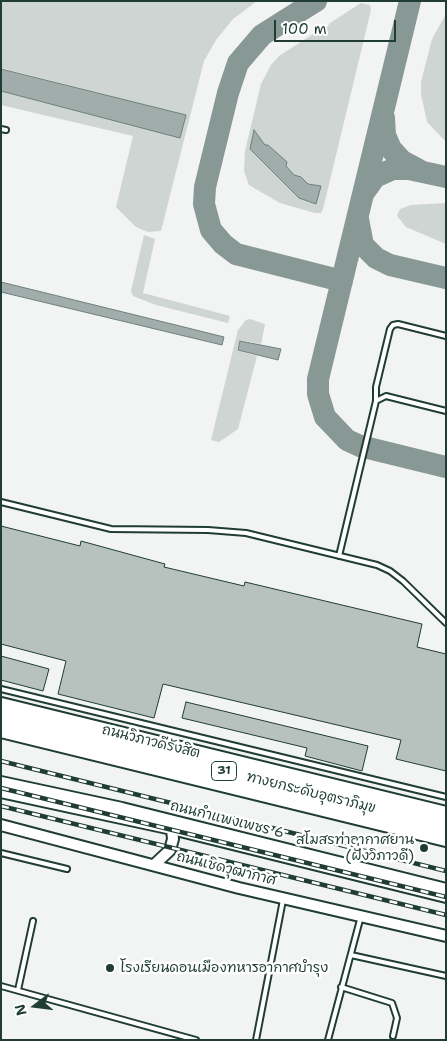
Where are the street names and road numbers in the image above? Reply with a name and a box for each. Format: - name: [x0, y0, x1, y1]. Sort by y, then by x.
- street label: ถนนวิภาวดีรังสิต: [100, 722, 202, 762]
- road number: 31: [212, 761, 236, 780]
- street label: ทางยกระดับอุตราภิมุข: [244, 769, 378, 817]
- street label: ถนนกำแพงเพชร 6: [168, 798, 286, 842]
- street label: ถนนเชิดวุฒากาศ: [175, 849, 277, 889]

